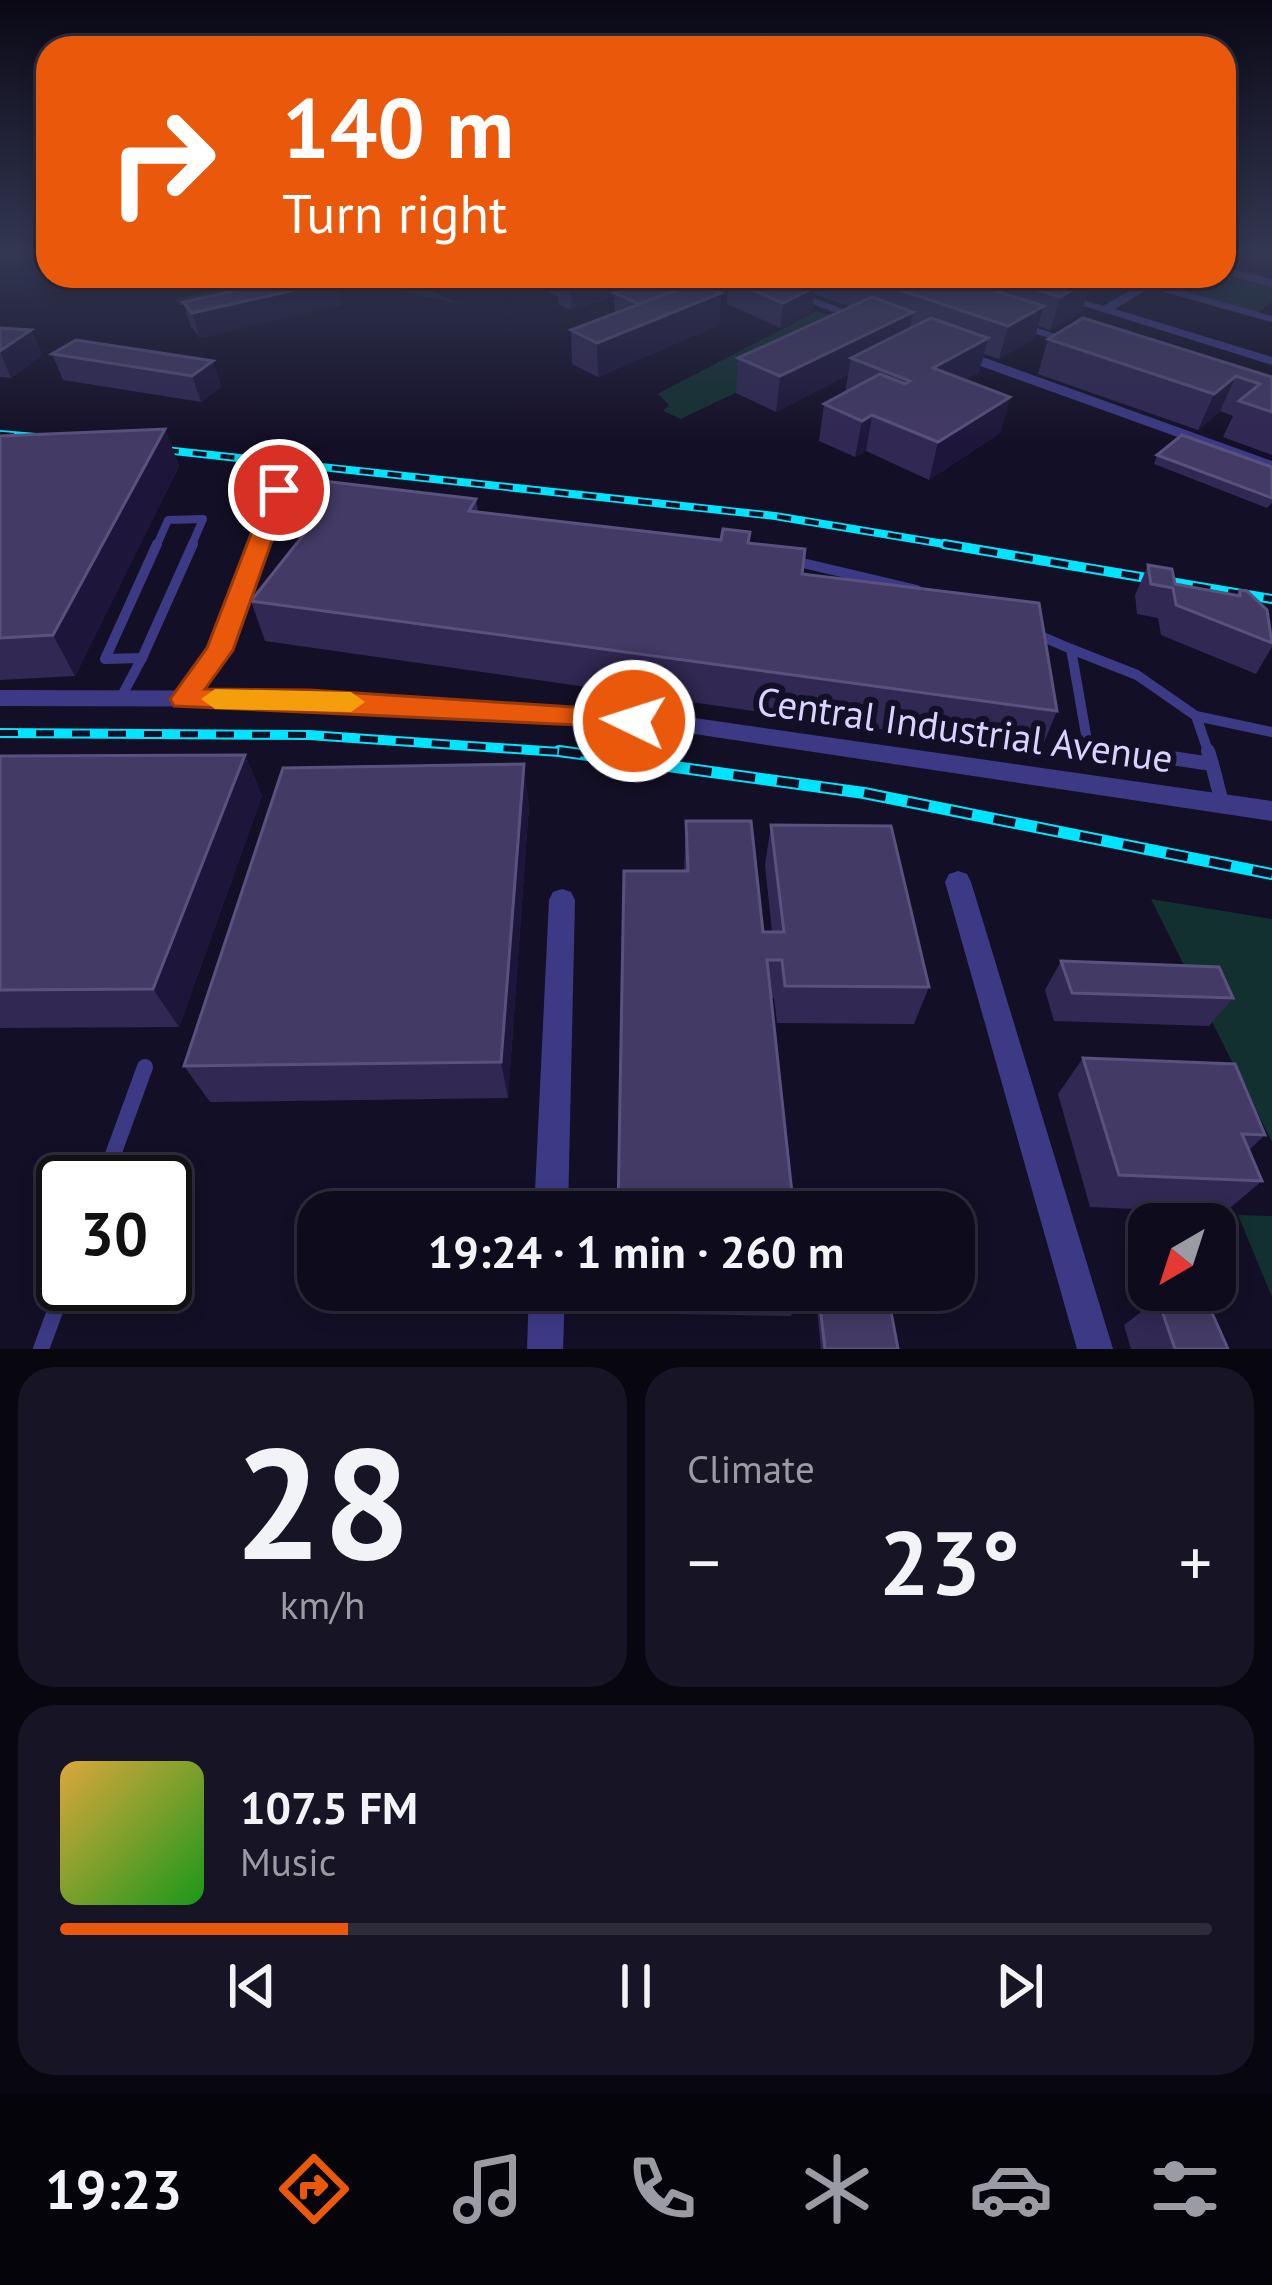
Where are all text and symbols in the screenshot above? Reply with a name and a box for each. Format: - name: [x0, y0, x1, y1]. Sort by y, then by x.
- text: 140 m: [282, 72, 514, 181]
- icon: right: [84, 84, 240, 240]
- text: Turn right: [282, 178, 507, 248]
- pin: [228, 439, 330, 541]
- icon: arrive: [246, 457, 312, 523]
- position arrow: [571, 658, 697, 784]
- street label: Central Industrial Avenue: [754, 675, 1176, 783]
- speed limit sign: 30: [36, 1155, 192, 1311]
- north arrow: [1128, 1203, 1236, 1311]
- map controls: [1128, 1203, 1236, 1311]
- text: 19:24 · 1 min · 260 m: [428, 1222, 844, 1280]
- text: 28: [234, 1400, 411, 1602]
- text: Climate: [687, 1443, 815, 1494]
- text: 23°: [879, 1503, 1020, 1620]
- text: −: [687, 1519, 720, 1604]
- text: +: [1179, 1519, 1212, 1604]
- text: km/h: [280, 1579, 365, 1630]
- text: 107.5 FM: [240, 1778, 418, 1836]
- text: Music: [240, 1836, 336, 1887]
- icon: previous: [219, 1953, 285, 2019]
- icon: pause: [603, 1953, 669, 2019]
- icon: next: [987, 1953, 1053, 2019]
- icon: directions: [272, 2147, 356, 2231]
- icon: music: [446, 2147, 530, 2231]
- icon: phone: [620, 2147, 704, 2231]
- icon: climate: [795, 2147, 879, 2231]
- icon: car: [969, 2147, 1053, 2231]
- icon: filters: [1143, 2147, 1227, 2231]
- text: 19:23: [45, 2154, 182, 2224]

